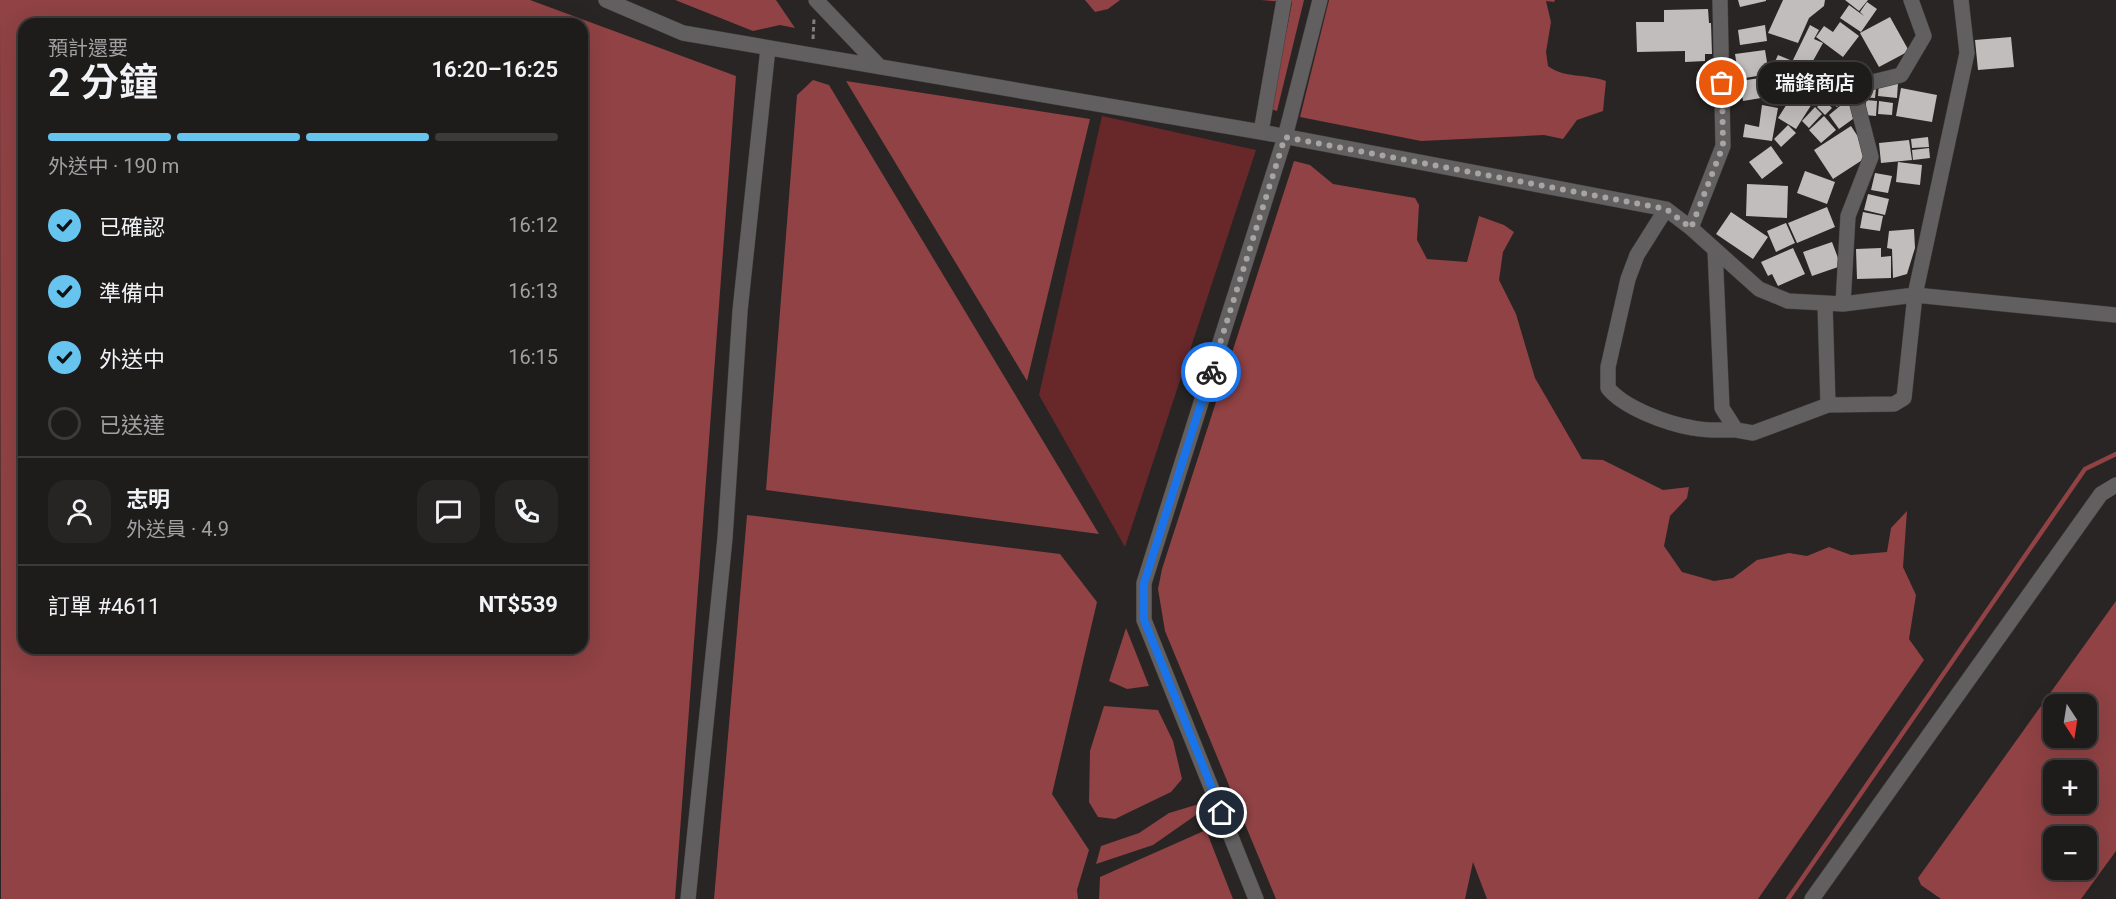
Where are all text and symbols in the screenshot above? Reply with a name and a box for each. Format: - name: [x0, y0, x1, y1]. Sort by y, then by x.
- text: 預計還要: [48, 36, 128, 60]
- text: 16:20–16:25: [431, 57, 558, 82]
- pin: [1696, 57, 1747, 108]
- text: 2 分鐘: [48, 60, 158, 106]
- callout: 瑞鋒商店: [1758, 62, 1872, 104]
- icon: bag: [1705, 66, 1738, 99]
- text: 瑞鋒商店: [1775, 71, 1855, 95]
- text: 外送中 · 190 m: [48, 154, 179, 178]
- icon: check: [48, 209, 81, 242]
- text: 16:12: [508, 213, 558, 237]
- text: 已確認: [99, 215, 165, 240]
- icon: check: [48, 275, 81, 308]
- text: 16:13: [508, 279, 558, 303]
- text: 準備中: [99, 281, 165, 306]
- icon: check: [48, 341, 81, 374]
- courier: [1181, 342, 1241, 402]
- text: 16:15: [508, 345, 558, 369]
- text: 外送中: [99, 347, 165, 372]
- icon: bike: [1195, 356, 1228, 389]
- text: 已送達: [99, 413, 165, 438]
- button: person: [48, 480, 111, 543]
- button: chat: [417, 480, 480, 543]
- button: phone: [495, 480, 558, 543]
- text: 志明: [126, 487, 170, 512]
- text: 外送員 · 4.9: [126, 517, 229, 541]
- text: NT$539: [479, 592, 558, 617]
- text: 訂單 #4611: [48, 594, 160, 619]
- north arrow: [2043, 694, 2097, 748]
- map controls: [2043, 694, 2097, 880]
- button: +: [2043, 760, 2097, 814]
- pin: [1196, 787, 1247, 838]
- icon: home: [1205, 796, 1238, 829]
- button: −: [2043, 826, 2097, 880]

